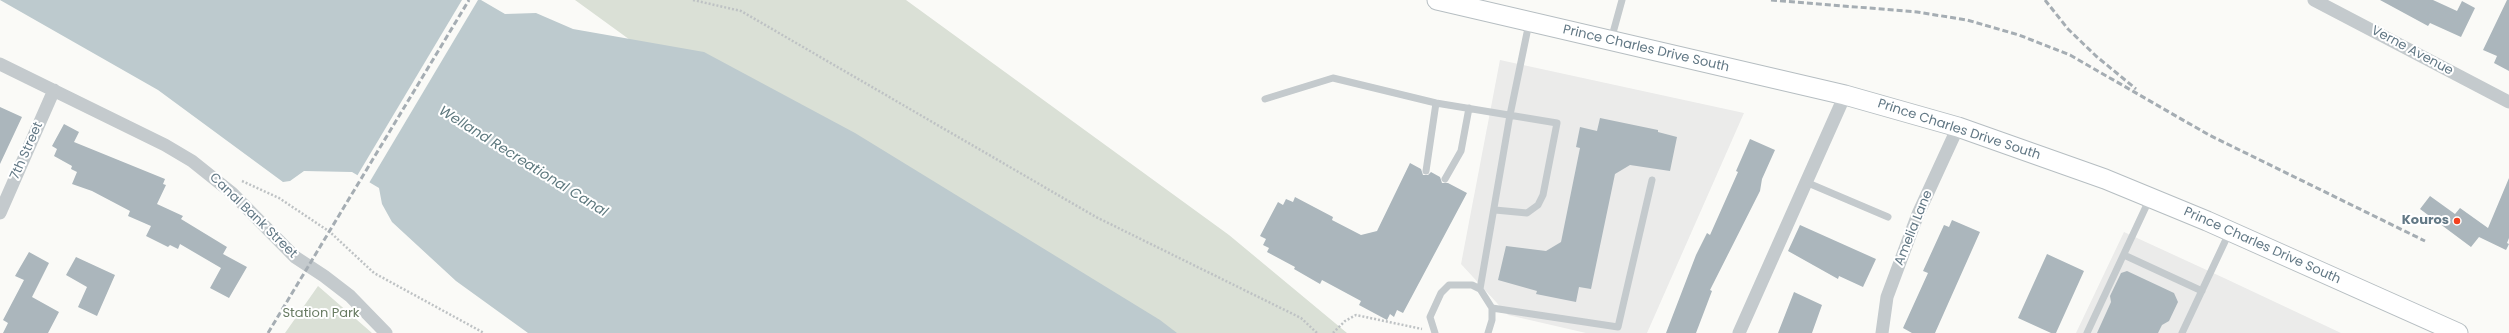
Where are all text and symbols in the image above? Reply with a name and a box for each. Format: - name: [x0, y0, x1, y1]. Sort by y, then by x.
- street label: Prince Charles Drive South: [1561, 22, 1731, 76]
- street label: Verne Avenue: [2368, 23, 2456, 79]
- street label: Prince Charles Drive South: [1876, 96, 2042, 164]
- water label: Welland Recreational Canal: [435, 103, 611, 221]
- street label: 7th Street: [7, 120, 47, 182]
- street label: Canal Bank Street: [206, 170, 300, 262]
- street label: Amelia Lane: [1892, 188, 1936, 268]
- street label: Prince Charles Drive South: [2181, 204, 2343, 288]
- place label: Kouros: [2402, 213, 2449, 229]
- marker: Kouros: [2452, 216, 2462, 226]
- park label: Station Park: [282, 306, 360, 322]

